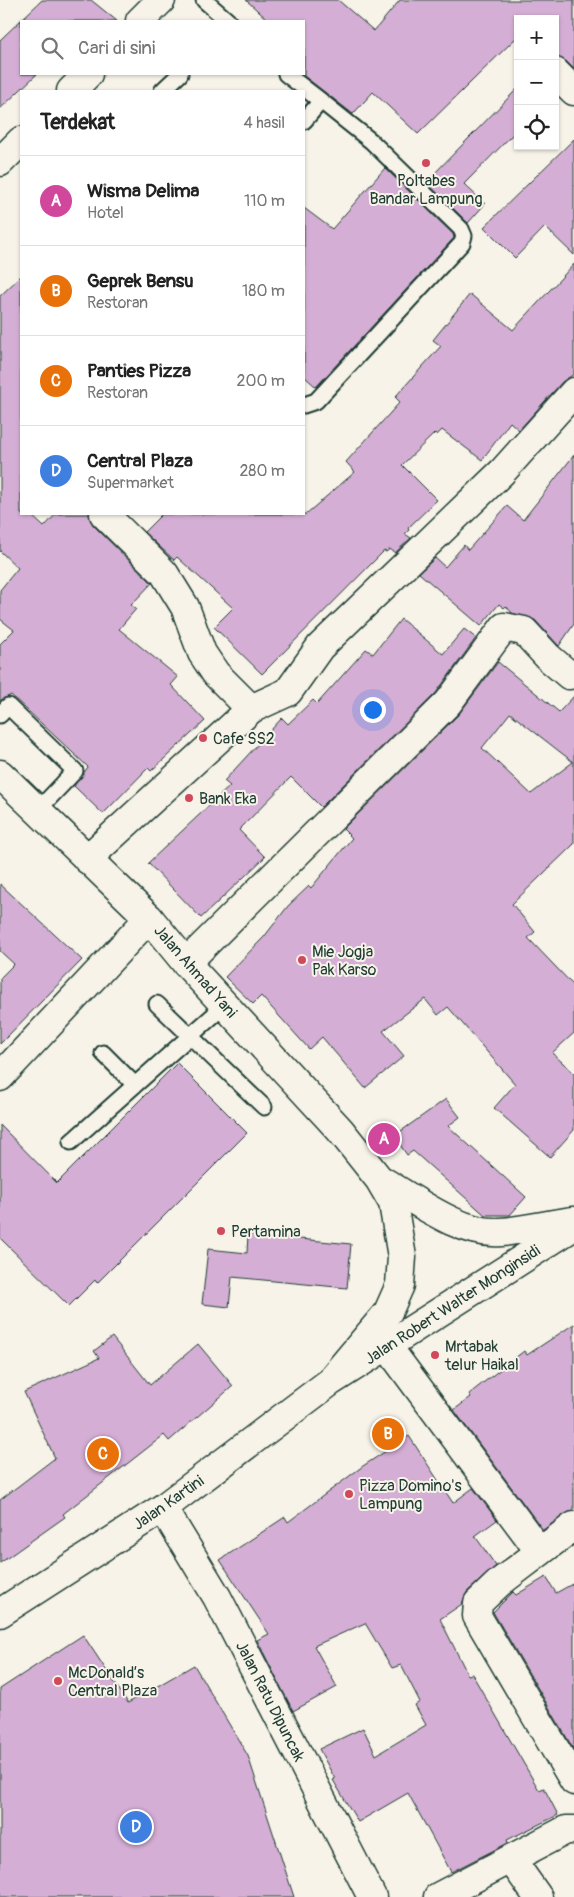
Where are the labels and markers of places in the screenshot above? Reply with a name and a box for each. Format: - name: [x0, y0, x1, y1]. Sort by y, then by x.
- marker: Poltabes Bandar Lampung: [420, 157, 432, 169]
- place label: Poltabes Bandar Lampung: [370, 171, 482, 209]
- place label: Cafe SS2: [213, 729, 275, 749]
- marker: Cafe SS2: [197, 732, 209, 744]
- place label: Bank Eka: [199, 789, 257, 809]
- marker: Bank Eka: [183, 792, 195, 804]
- place label: Mie Jogja Pak Karso: [312, 942, 377, 980]
- marker: Mie Jogja Pak Karso: [296, 954, 308, 966]
- pin: A: [368, 1120, 400, 1158]
- place label: Pertamina: [231, 1222, 301, 1242]
- marker: Pertamina: [215, 1225, 227, 1237]
- place label: Mrtabak telur Haikal: [444, 1337, 519, 1375]
- marker: Mrtabak telur Haikal: [429, 1349, 441, 1361]
- pin: B: [372, 1415, 404, 1453]
- pin: C: [87, 1435, 119, 1473]
- place label: Pizza Domino's Lampung: [359, 1476, 462, 1514]
- marker: Pizza Domino's Lampung: [343, 1488, 355, 1500]
- place label: McDonald’s Central Plaza: [68, 1663, 157, 1701]
- marker: McDonald’s Central Plaza: [52, 1675, 64, 1687]
- pin: D: [120, 1808, 152, 1846]

